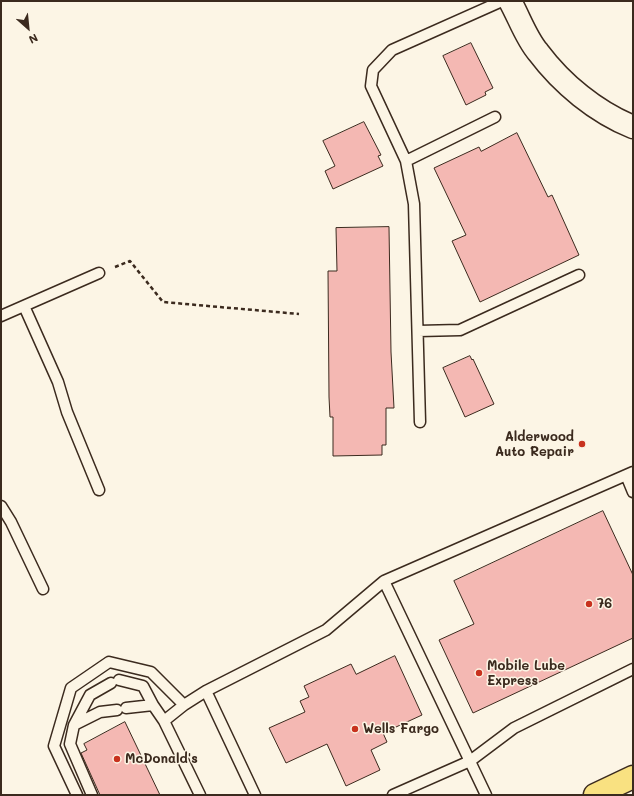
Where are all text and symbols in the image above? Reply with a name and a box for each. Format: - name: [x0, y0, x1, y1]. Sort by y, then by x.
- north arrow: [8, 8, 48, 48]
- text: N: [27, 31, 41, 48]
- place label: Alderwood Auto Repair: [495, 429, 574, 460]
- marker: Alderwood Auto Repair: [577, 439, 587, 449]
- place label: 76: [597, 596, 612, 612]
- marker: 76: [584, 599, 594, 609]
- place label: Mobile Lube Express: [487, 658, 565, 689]
- marker: Mobile Lube Express: [474, 668, 484, 678]
- place label: Wells Fargo: [363, 721, 439, 737]
- marker: Wells Fargo: [350, 724, 360, 734]
- place label: McDonald's: [125, 751, 198, 767]
- marker: McDonald's: [112, 754, 122, 764]

